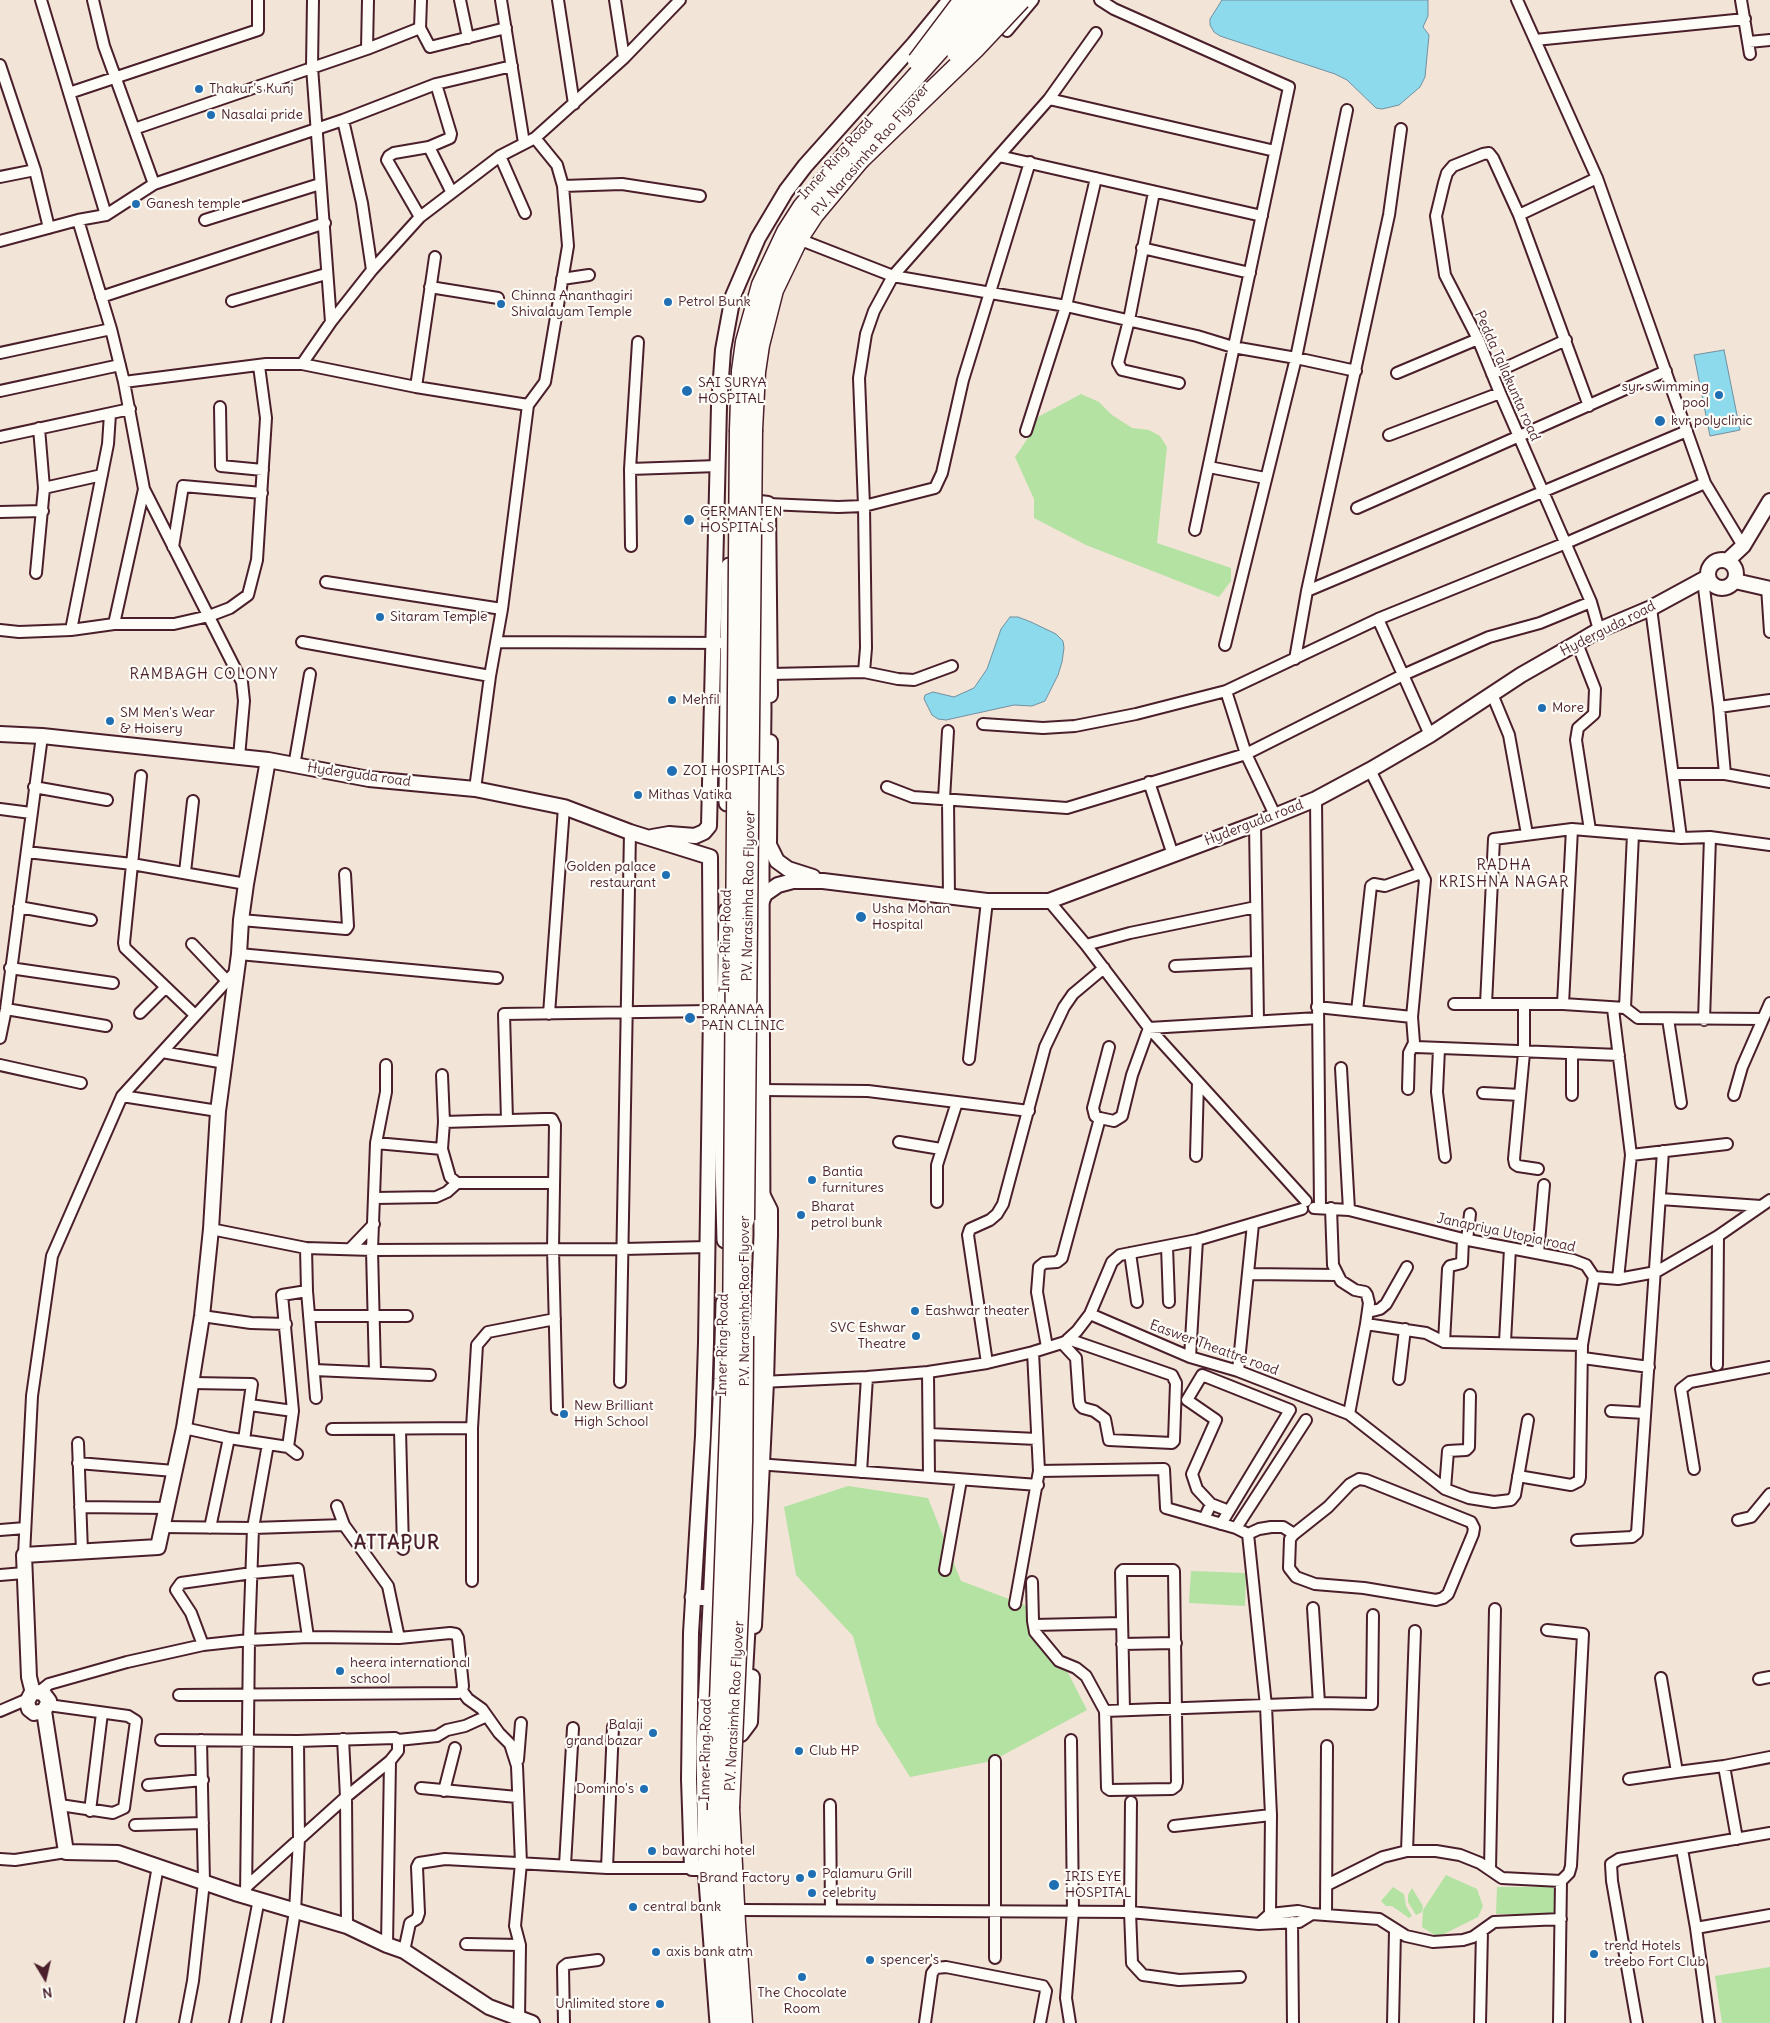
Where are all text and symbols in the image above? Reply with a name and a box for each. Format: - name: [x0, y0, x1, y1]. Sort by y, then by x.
- street label: P.V. Narasimha Rao Flyover: [809, 80, 933, 220]
- place label: Thakur's Kunj: [209, 81, 294, 97]
- marker: Thakur's Kunj: [193, 83, 205, 95]
- place label: Nasalai pride: [221, 107, 303, 123]
- marker: Nasalai pride: [205, 109, 217, 121]
- street label: Inner Ring Road: [795, 115, 877, 203]
- place label: Ganesh temple: [146, 196, 241, 212]
- marker: Ganesh temple: [130, 198, 142, 210]
- place label: Chinna Ananthagiri Shivalayam Temple: [511, 288, 633, 321]
- place label: Petrol Bunk: [678, 294, 751, 310]
- marker: Petrol Bunk: [662, 296, 674, 308]
- marker: Chinna Ananthagiri Shivalayam Temple: [495, 298, 507, 310]
- street label: Pedda Tallakunta road: [1471, 308, 1543, 444]
- place label: SAI SURYA HOSPITAL: [698, 375, 767, 408]
- place label: syr swimming pool: [1622, 379, 1709, 412]
- marker: SAI SURYA HOSPITAL: [680, 384, 694, 398]
- marker: syr swimming pool: [1713, 389, 1725, 401]
- place label: kvr polyclinic: [1671, 413, 1753, 429]
- marker: kvr polyclinic: [1653, 414, 1667, 428]
- place label: GERMANTEN HOSPITALS: [700, 504, 783, 536]
- marker: GERMANTEN HOSPITALS: [682, 513, 696, 527]
- street label: Hyderguda road: [1558, 598, 1658, 660]
- place label: Sitaram Temple: [390, 609, 488, 625]
- marker: Sitaram Temple: [374, 611, 386, 623]
- district label: RAMBAGH COLONY: [128, 666, 280, 684]
- place label: Mehfil: [682, 692, 720, 708]
- marker: Mehfil: [666, 694, 678, 706]
- place label: More: [1552, 700, 1584, 716]
- marker: More: [1536, 702, 1548, 714]
- place label: SM Men's Wear & Hoisery: [120, 705, 215, 738]
- marker: SM Men's Wear & Hoisery: [104, 715, 116, 727]
- street label: Hyderguda road: [306, 759, 412, 791]
- place label: ZOI HOSPITALS: [683, 763, 785, 779]
- marker: ZOI HOSPITALS: [665, 764, 679, 778]
- place label: Mithas Vatika: [648, 787, 732, 803]
- marker: Mithas Vatika: [632, 789, 644, 801]
- street label: Hyderguda road: [1202, 796, 1306, 850]
- street label: P.V. Narasimha Rao Flyover: [739, 810, 759, 982]
- district label: RADHA KRISHNA NAGAR: [1437, 857, 1571, 892]
- place label: Golden palace restaurant: [566, 859, 656, 892]
- marker: Golden palace restaurant: [660, 869, 672, 881]
- street label: Inner Ring Road: [717, 889, 735, 993]
- place label: Usha Mohan Hospital: [872, 901, 950, 934]
- marker: Usha Mohan Hospital: [854, 910, 868, 924]
- place label: PRAANAA PAIN CLINIC: [701, 1002, 785, 1034]
- marker: PRAANAA PAIN CLINIC: [683, 1011, 697, 1025]
- place label: Bantia furnitures: [822, 1164, 884, 1196]
- marker: Bantia furnitures: [806, 1174, 818, 1186]
- place label: Bharat petrol bunk: [811, 1199, 882, 1232]
- marker: Bharat petrol bunk: [795, 1209, 807, 1221]
- street label: Janapriya Utopia road: [1435, 1210, 1577, 1256]
- street label: P.V. Narasimha Rao Flyover: [737, 1216, 753, 1386]
- street label: Inner Ring Road: [714, 1293, 732, 1397]
- place label: Eashwar theater: [925, 1303, 1030, 1319]
- marker: Eashwar theater: [909, 1305, 921, 1317]
- street label: Easwer Theattre road: [1147, 1317, 1281, 1379]
- place label: SVC Eshwar Theatre: [830, 1320, 906, 1352]
- marker: SVC Eshwar Theatre: [910, 1330, 922, 1342]
- place label: New Brilliant High School: [574, 1398, 654, 1430]
- marker: New Brilliant High School: [558, 1408, 570, 1420]
- district label: ATTAPUR: [353, 1533, 441, 1555]
- street label: P.V. Narasimha Rao Flyover: [722, 1620, 748, 1792]
- place label: heera international school: [350, 1655, 470, 1688]
- marker: heera international school: [334, 1665, 346, 1677]
- street label: Inner Ring Road: [697, 1698, 715, 1802]
- place label: Balaji grand bazar: [566, 1717, 643, 1750]
- marker: Balaji grand bazar: [647, 1727, 659, 1739]
- place label: Club HP: [809, 1743, 859, 1759]
- marker: Club HP: [793, 1745, 805, 1757]
- place label: Domino's: [576, 1781, 634, 1797]
- marker: Domino's: [638, 1783, 650, 1795]
- place label: bawarchi hotel: [662, 1843, 755, 1859]
- marker: bawarchi hotel: [646, 1845, 658, 1857]
- place label: Palamuru Grill: [822, 1866, 912, 1882]
- marker: Palamuru Grill: [806, 1868, 818, 1880]
- place label: IRIS EYE HOSPITAL: [1065, 1869, 1131, 1901]
- place label: Brand Factory: [699, 1870, 790, 1886]
- marker: Brand Factory: [794, 1872, 806, 1884]
- marker: IRIS EYE HOSPITAL: [1047, 1878, 1061, 1892]
- place label: celebrity: [822, 1885, 876, 1901]
- marker: celebrity: [806, 1887, 818, 1899]
- place label: central bank: [643, 1899, 721, 1915]
- marker: central bank: [627, 1901, 639, 1913]
- place label: trend Hotels treebo Fort Club: [1604, 1938, 1705, 1970]
- place label: axis bank atm: [666, 1944, 753, 1960]
- marker: axis bank atm: [650, 1946, 662, 1958]
- marker: trend Hotels treebo Fort Club: [1588, 1948, 1600, 1960]
- place label: spencer's: [880, 1952, 939, 1968]
- north arrow: [20, 1953, 70, 2003]
- marker: spencer's: [864, 1954, 876, 1966]
- marker: The Chocolate Room: [796, 1971, 808, 1983]
- text: N: [41, 1983, 54, 2002]
- place label: The Chocolate Room: [757, 1985, 847, 2018]
- place label: Unlimited store: [555, 1996, 650, 2012]
- marker: Unlimited store: [654, 1998, 666, 2010]

